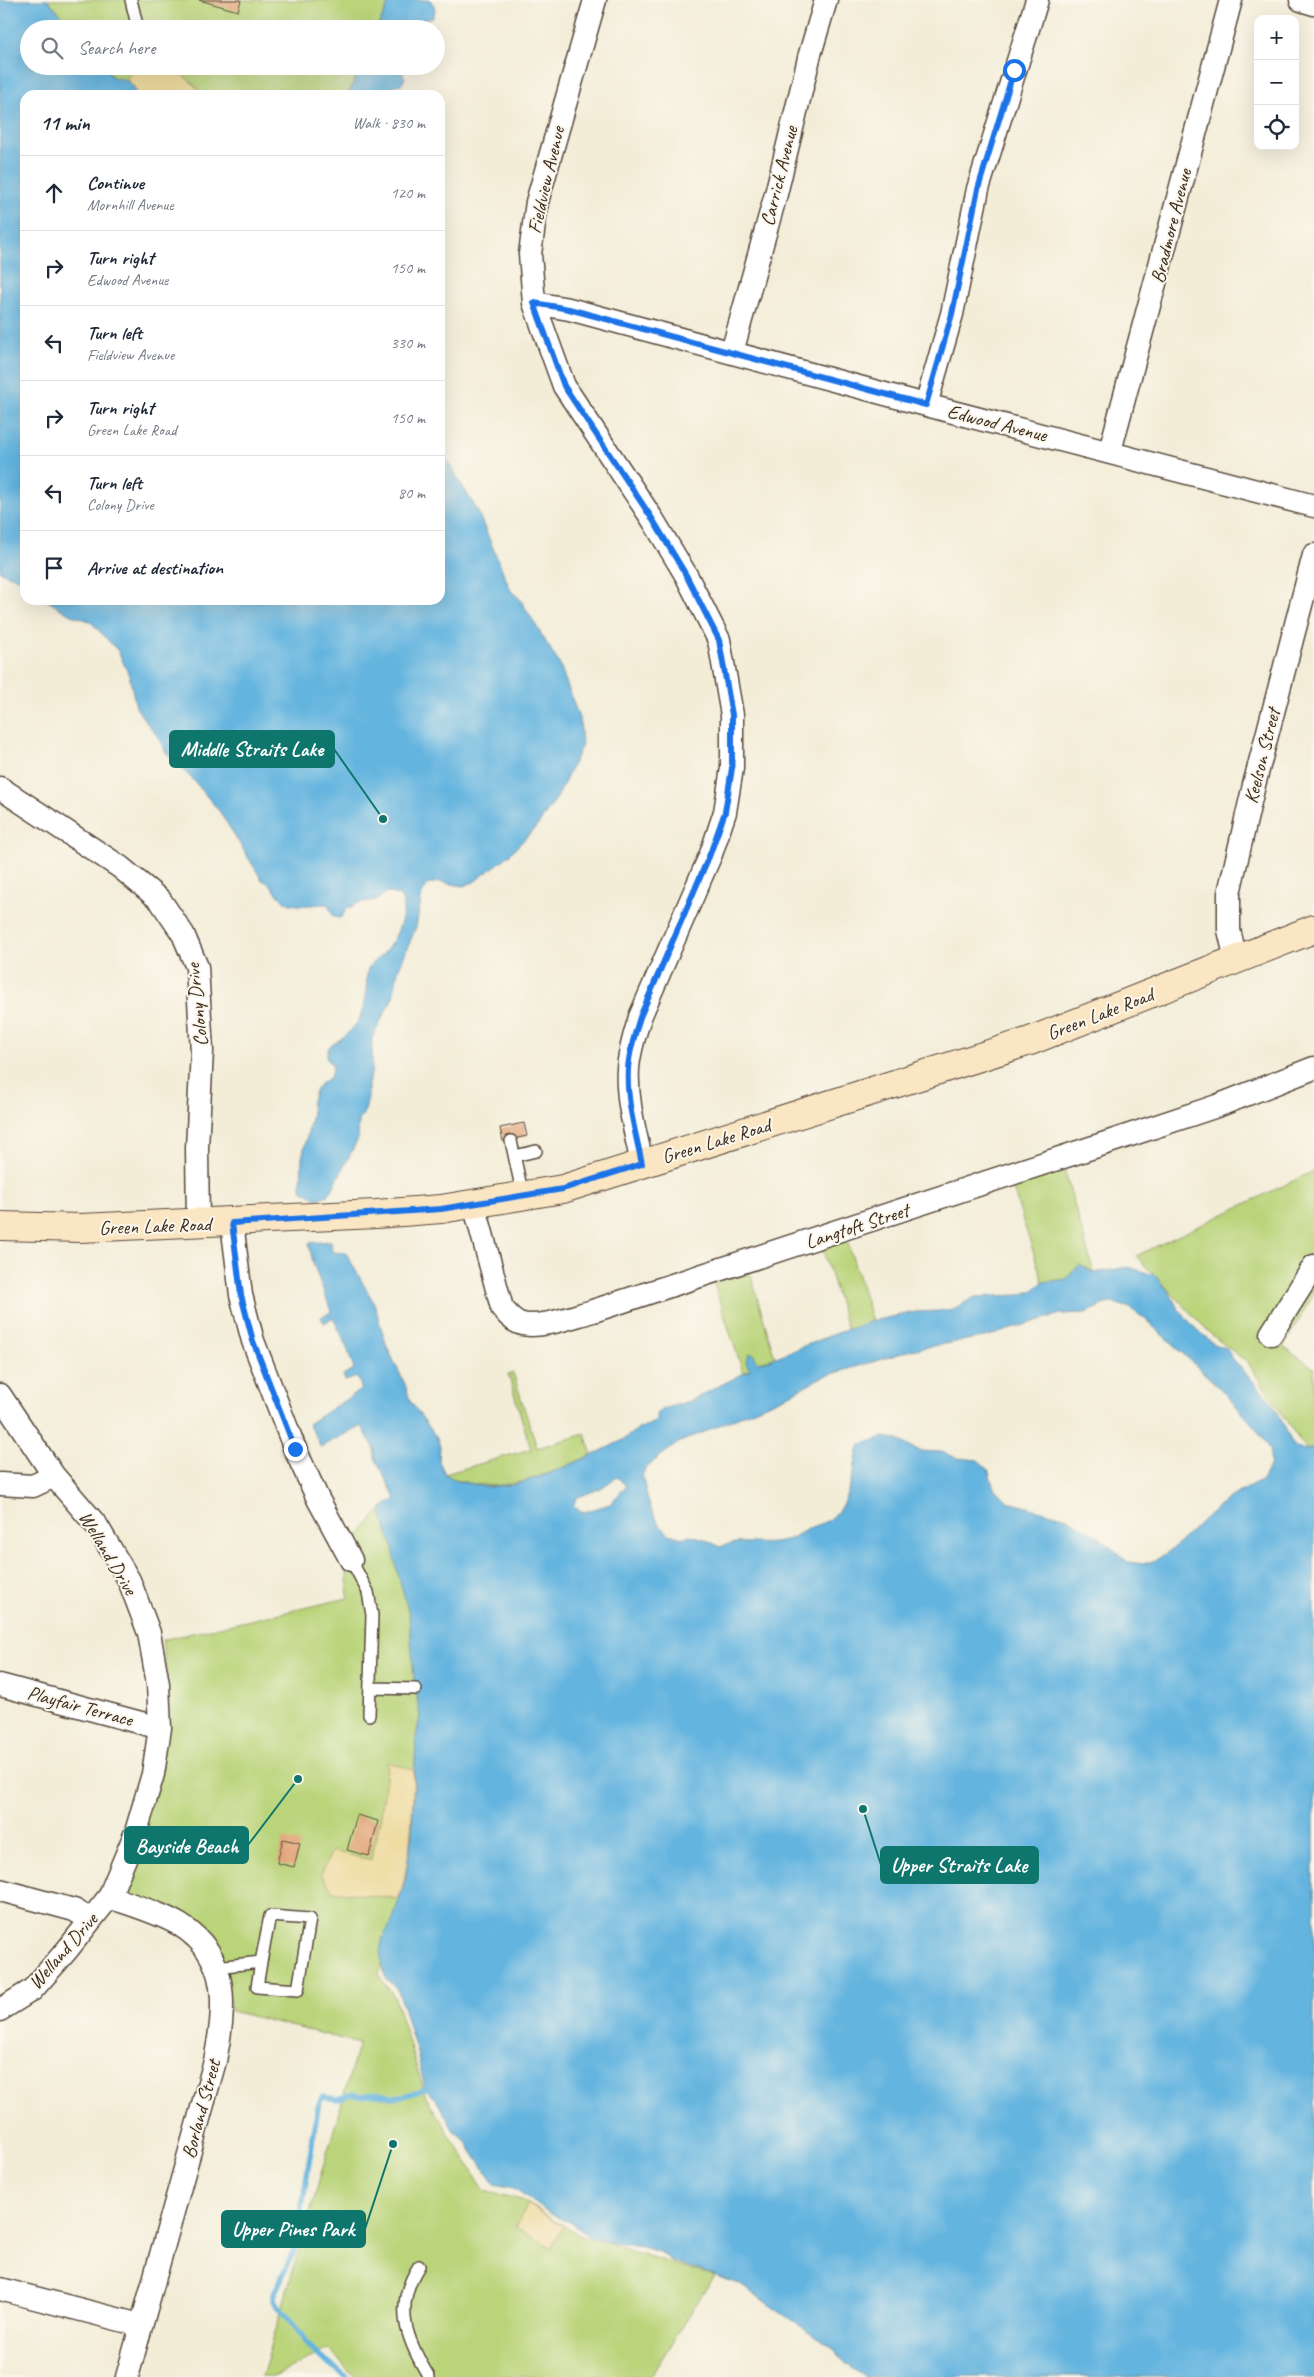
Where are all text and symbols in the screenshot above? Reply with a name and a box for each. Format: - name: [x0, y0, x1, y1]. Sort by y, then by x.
- map controls: [1254, 15, 1299, 150]
- button: +: [1254, 15, 1299, 60]
- search box: [20, 20, 445, 75]
- icon: search: [38, 34, 66, 62]
- text: Search here: [78, 36, 155, 60]
- route start: [1003, 59, 1026, 82]
- button: −: [1254, 60, 1299, 105]
- button: locate: [1254, 105, 1299, 150]
- text: 11 min: [40, 110, 90, 136]
- text: Walk · 830 m: [353, 113, 425, 133]
- street label: Carrick Avenue: [755, 122, 804, 229]
- street label: Fieldview Avenue: [522, 123, 571, 236]
- street label: Bradmore Avenue: [1145, 165, 1198, 286]
- text: Continue: [87, 171, 144, 195]
- icon: ahead: [40, 179, 68, 207]
- text: 120 m: [391, 183, 425, 203]
- text: Mornhill Avenue: [87, 195, 173, 215]
- text: Turn right: [87, 246, 154, 270]
- icon: right: [40, 254, 68, 282]
- text: 150 m: [391, 258, 425, 278]
- text: Edwood Avenue: [87, 270, 168, 290]
- text: Turn left: [87, 321, 142, 345]
- icon: left: [40, 329, 68, 357]
- text: 330 m: [391, 333, 425, 353]
- text: Fieldview Avenue: [87, 345, 174, 365]
- text: Turn right: [87, 396, 154, 420]
- street label: Edwood Avenue: [945, 399, 1051, 448]
- icon: right: [40, 404, 68, 432]
- text: 150 m: [391, 408, 425, 428]
- text: Green Lake Road: [87, 420, 177, 440]
- text: Turn left: [87, 471, 142, 495]
- icon: left: [40, 479, 68, 507]
- text: 80 m: [398, 483, 425, 503]
- text: Colony Drive: [87, 495, 154, 515]
- icon: arrive: [40, 554, 68, 582]
- text: Arrive at destination: [87, 556, 223, 580]
- street label: Keelson Street: [1238, 703, 1287, 806]
- callout: Middle Straits Lake: [170, 731, 334, 767]
- text: Middle Straits Lake: [181, 736, 325, 762]
- street label: Colony Drive: [180, 961, 214, 1048]
- street label: Green Lake Road: [1043, 981, 1160, 1046]
- street label: Green Lake Road: [659, 1112, 776, 1169]
- street label: Langtoft Street: [802, 1197, 915, 1254]
- street label: Green Lake Road: [99, 1211, 215, 1240]
- route end: [284, 1438, 307, 1461]
- street label: Welland Drive: [73, 1507, 144, 1601]
- street label: Playfair Terrace: [25, 1680, 137, 1732]
- callout: Bayside Beach: [125, 1827, 248, 1863]
- text: Bayside Beach: [135, 1833, 240, 1859]
- callout: Upper Straits Lake: [881, 1847, 1038, 1883]
- text: Upper Straits Lake: [891, 1852, 1029, 1878]
- street label: Welland Drive: [23, 1906, 104, 1994]
- street label: Borland Street: [176, 2055, 227, 2161]
- callout: Upper Pines Park: [222, 2211, 365, 2247]
- text: Upper Pines Park: [232, 2216, 357, 2242]

